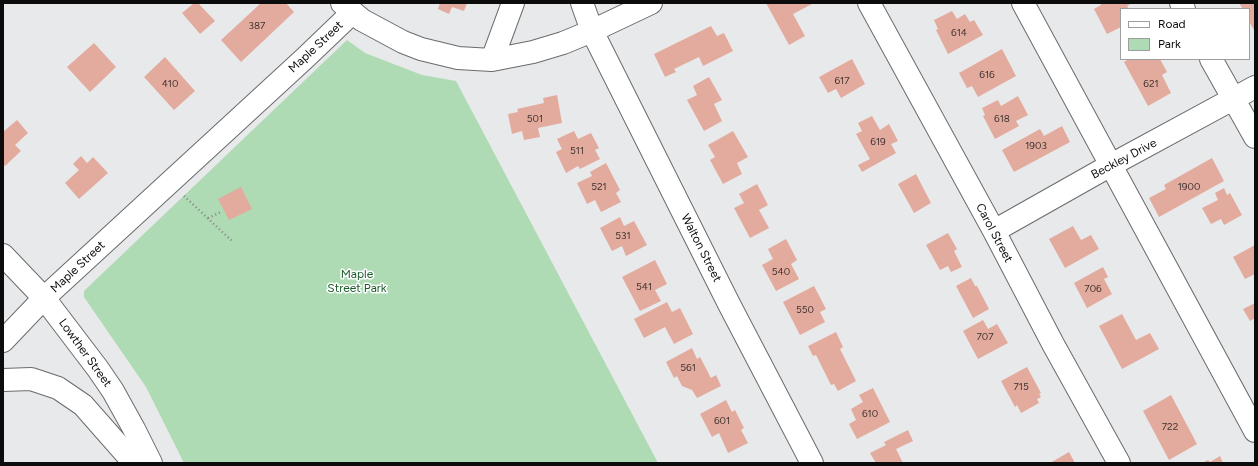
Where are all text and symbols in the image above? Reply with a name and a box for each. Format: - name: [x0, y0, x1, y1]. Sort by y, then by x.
- legend: [1120, 8, 1250, 60]
- text: Road: [1158, 17, 1186, 31]
- street label: Maple Street: [286, 18, 346, 76]
- house number: 387: [249, 20, 265, 32]
- house number: 614: [951, 27, 967, 39]
- text: Park: [1158, 37, 1181, 51]
- house number: 616: [979, 69, 995, 81]
- house number: 617: [834, 75, 850, 87]
- house number: 410: [162, 78, 178, 90]
- house number: 621: [1143, 78, 1159, 90]
- house number: 501: [527, 113, 543, 125]
- house number: 618: [994, 113, 1010, 125]
- house number: 619: [870, 136, 886, 148]
- street label: Beckley Drive: [1089, 136, 1159, 182]
- house number: 1903: [1025, 140, 1047, 152]
- house number: 511: [570, 145, 584, 157]
- house number: 521: [591, 181, 607, 193]
- house number: 1900: [1178, 181, 1200, 193]
- street label: Carol Street: [972, 201, 1016, 265]
- street label: Walton Street: [678, 212, 724, 284]
- house number: 531: [615, 230, 631, 242]
- street label: Maple Street: [48, 238, 108, 296]
- house number: 540: [772, 266, 790, 278]
- park label: Maple Street Park: [327, 267, 387, 295]
- house number: 541: [636, 281, 652, 293]
- house number: 706: [1084, 283, 1102, 295]
- house number: 550: [796, 304, 814, 316]
- street label: Lowther Street: [55, 316, 115, 390]
- house number: 707: [976, 331, 994, 343]
- house number: 561: [680, 362, 696, 374]
- house number: 715: [1013, 381, 1029, 393]
- house number: 610: [862, 408, 878, 420]
- house number: 601: [714, 415, 730, 427]
- house number: 722: [1162, 421, 1178, 433]

